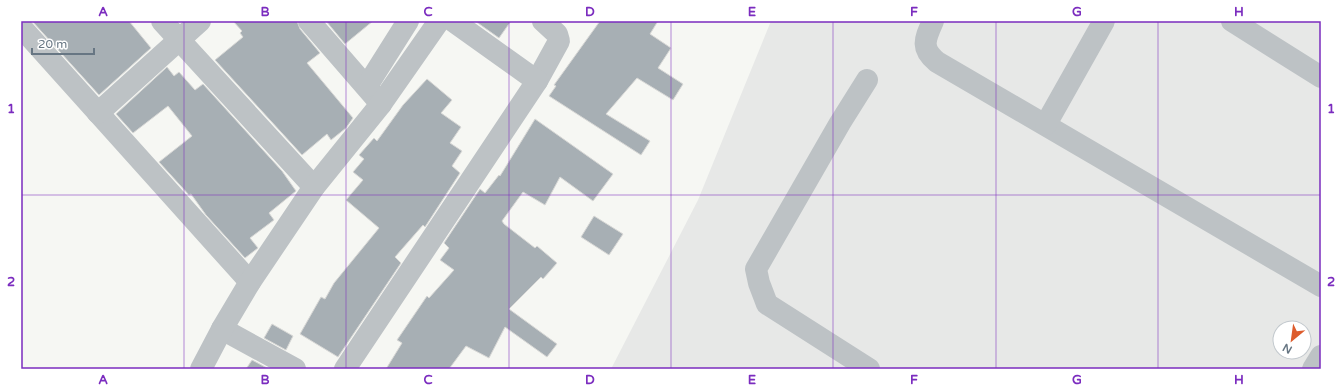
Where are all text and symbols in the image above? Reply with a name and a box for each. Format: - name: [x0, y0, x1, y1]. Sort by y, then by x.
- text: A: [98, 4, 108, 20]
- text: B: [260, 4, 270, 20]
- text: C: [423, 4, 433, 20]
- text: D: [585, 4, 595, 20]
- text: E: [748, 4, 756, 20]
- text: F: [910, 4, 918, 20]
- text: G: [1072, 4, 1082, 20]
- text: H: [1234, 4, 1244, 20]
- scale bar: [32, 30, 94, 56]
- text: 20 m: [38, 37, 67, 51]
- text: 1: [7, 101, 15, 117]
- text: 1: [1327, 101, 1335, 117]
- text: 2: [7, 274, 15, 290]
- text: 2: [1327, 274, 1335, 290]
- north arrow: [1272, 320, 1312, 360]
- text: N: [1280, 340, 1294, 356]
- text: A: [98, 372, 108, 388]
- text: B: [260, 372, 270, 388]
- text: C: [423, 372, 433, 388]
- text: D: [585, 372, 595, 388]
- text: E: [748, 372, 756, 388]
- text: F: [910, 372, 918, 388]
- text: G: [1072, 372, 1082, 388]
- text: H: [1234, 372, 1244, 388]

